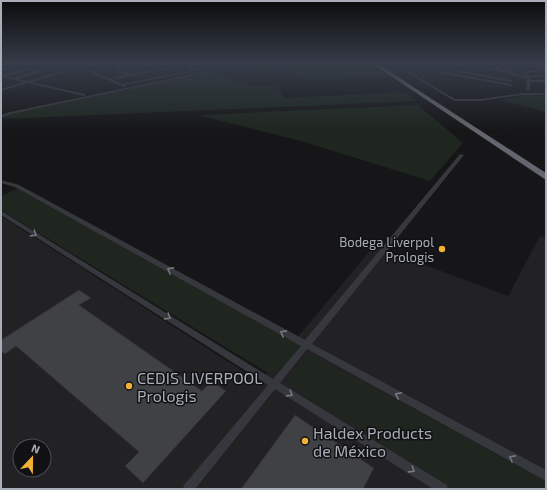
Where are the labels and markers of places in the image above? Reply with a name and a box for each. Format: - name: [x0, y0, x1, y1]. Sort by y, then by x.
- place label: Bodega Liverpol Prologis: [339, 234, 434, 265]
- marker: Bodega Liverpol Prologis: [437, 244, 447, 254]
- place label: CEDIS LIVERPOOL Prologis: [137, 368, 263, 405]
- marker: CEDIS LIVERPOOL Prologis: [124, 381, 134, 391]
- place label: Haldex Products de México: [313, 423, 432, 460]
- marker: Haldex Products de México: [300, 436, 310, 446]

